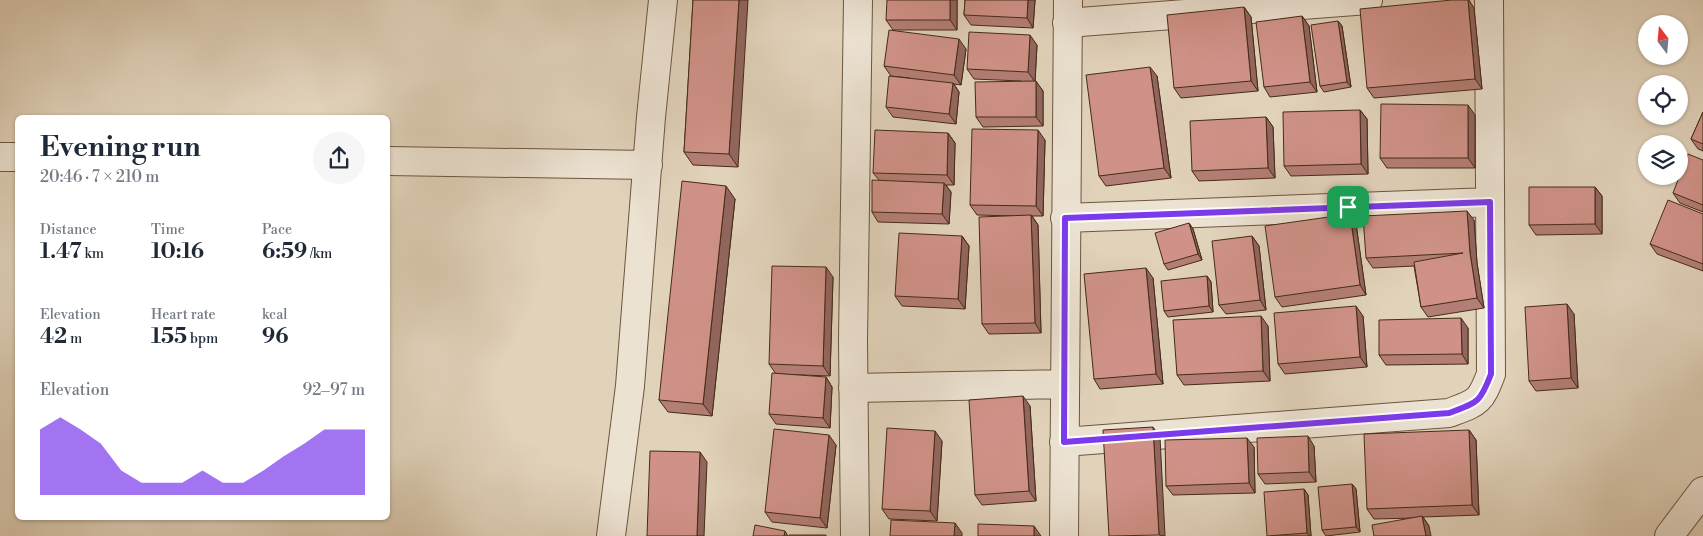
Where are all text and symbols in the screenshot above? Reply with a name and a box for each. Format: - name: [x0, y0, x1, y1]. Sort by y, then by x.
- north arrow: [1638, 15, 1688, 65]
- map controls: [1638, 15, 1688, 185]
- button: locate: [1638, 75, 1688, 125]
- text: Evening run: [40, 130, 201, 165]
- button: share: [313, 132, 365, 184]
- button: layers: [1638, 135, 1688, 185]
- text: 20:46 · 7 × 210 m: [40, 167, 159, 187]
- pin: [1327, 186, 1369, 228]
- icon: arrive: [1334, 193, 1362, 221]
- text: Distance: [40, 221, 97, 239]
- text: Time: [151, 221, 185, 239]
- text: Pace: [262, 221, 292, 239]
- text: 1.47: [40, 239, 82, 265]
- text: 10:16: [151, 239, 204, 265]
- text: 6:59: [262, 239, 307, 265]
- text: km: [82, 245, 104, 263]
- text: /km: [307, 245, 332, 263]
- text: Elevation: [40, 306, 101, 324]
- text: Heart rate: [151, 306, 216, 324]
- text: kcal: [262, 306, 287, 324]
- text: 42: [40, 324, 67, 350]
- text: 155: [151, 324, 187, 350]
- text: 96: [262, 324, 288, 350]
- text: m: [67, 330, 82, 348]
- text: bpm: [187, 330, 218, 348]
- text: Elevation: [40, 380, 109, 400]
- text: 92–97 m: [303, 380, 365, 400]

